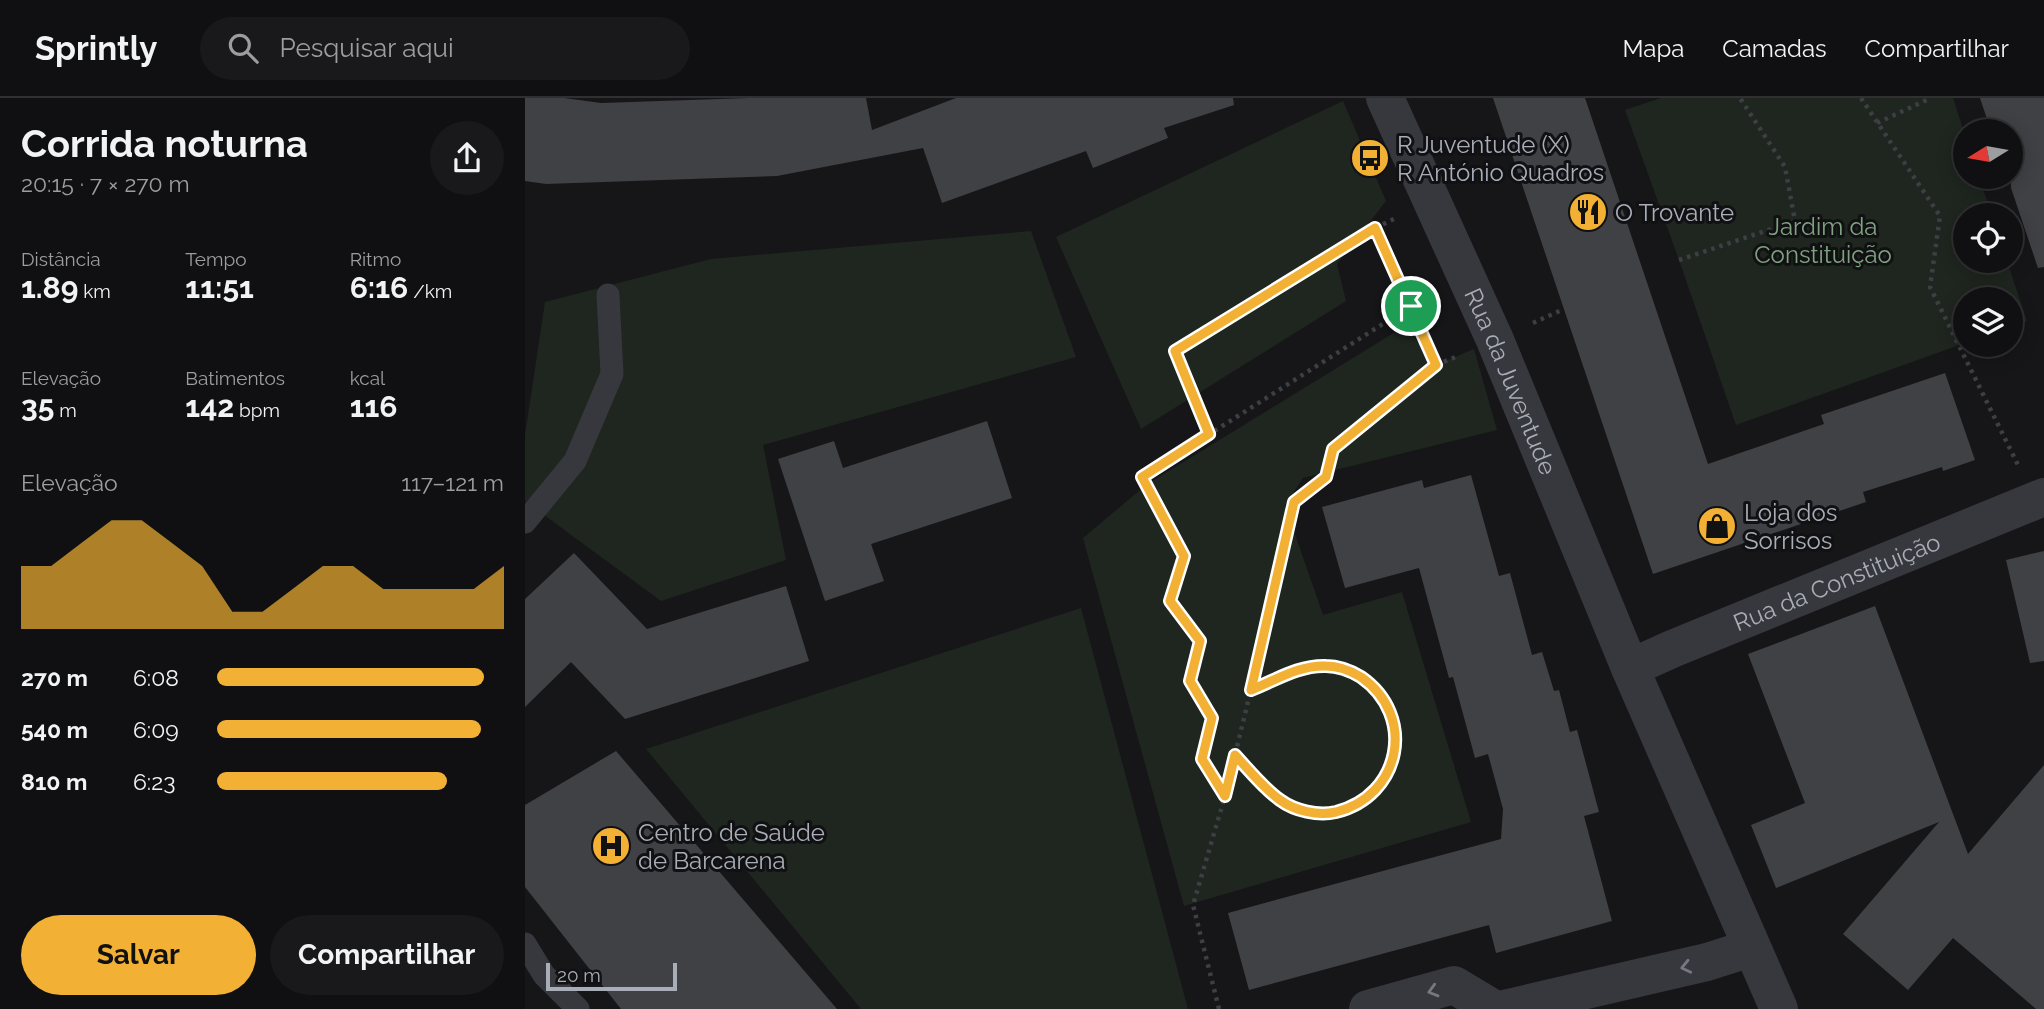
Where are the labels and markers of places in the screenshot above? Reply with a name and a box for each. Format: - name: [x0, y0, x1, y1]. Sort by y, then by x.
- place label: R Juventude (X) R António Quadros: [1397, 130, 1604, 187]
- bus stop icon: R Juventude (X) R António Quadros: [1349, 137, 1391, 179]
- restaurant icon: O Trovante: [1567, 191, 1609, 233]
- place label: O Trovante: [1615, 198, 1734, 227]
- pin: [1381, 276, 1441, 336]
- place label: Loja dos Sorrisos: [1744, 498, 1837, 555]
- shop icon: Loja dos Sorrisos: [1696, 505, 1738, 547]
- place label: Centro de Saúde de Barcarena: [638, 818, 825, 875]
- hospital icon: Centro de Saúde de Barcarena: [590, 825, 632, 867]

